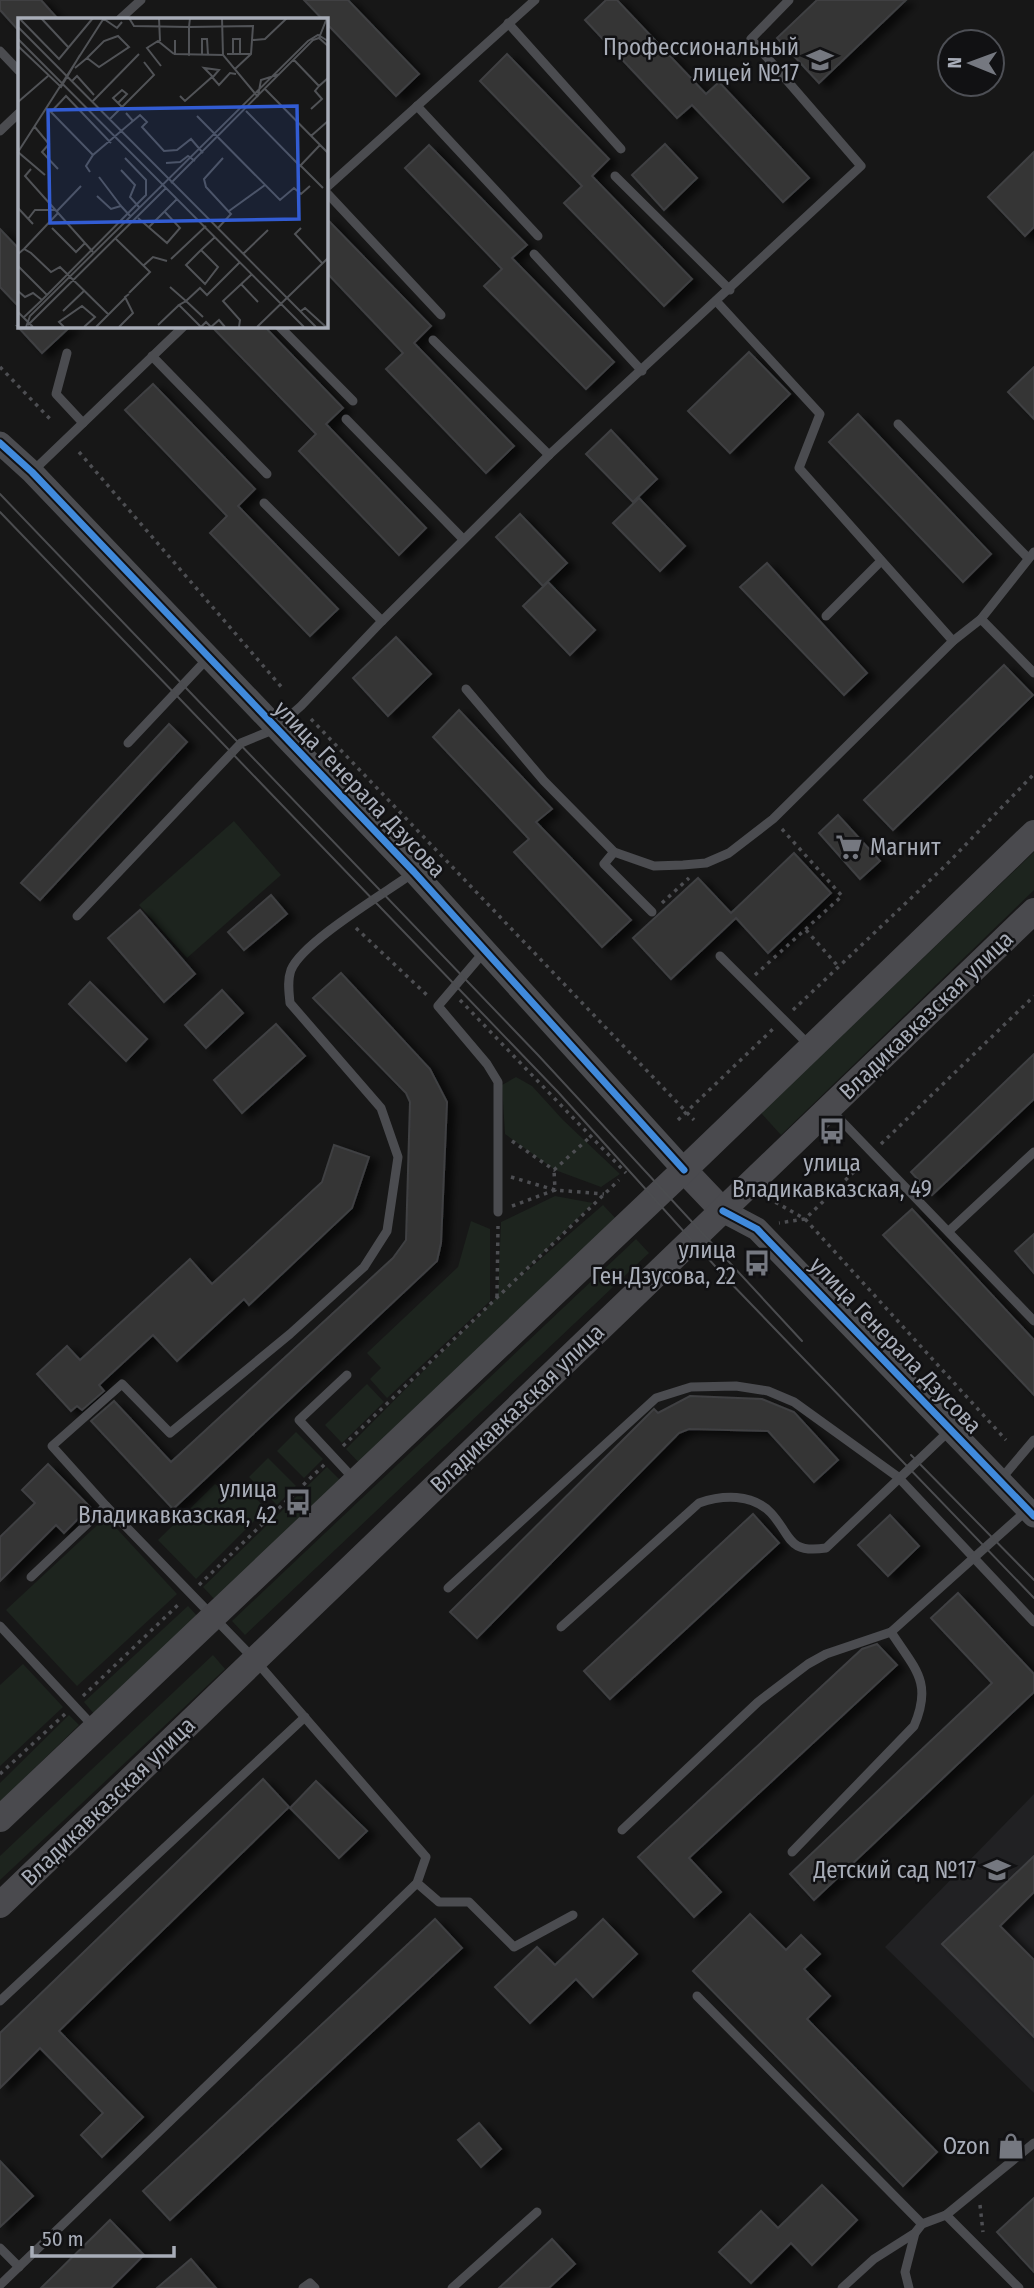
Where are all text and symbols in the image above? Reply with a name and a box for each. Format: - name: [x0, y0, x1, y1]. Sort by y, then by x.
- inset map: [18, 18, 327, 327]
- north arrow: [936, 28, 1006, 98]
- place label: Профессиональный лицей №17: [603, 33, 799, 87]
- school or university icon: Профессиональный лицей №17: [805, 45, 835, 75]
- text: N: [943, 57, 966, 69]
- street label: улица Генерала Дзусова: [268, 695, 452, 883]
- supermarket icon: Магнит: [834, 832, 864, 862]
- place label: Магнит: [870, 833, 941, 861]
- street label: Владикавказская улица: [833, 925, 1019, 1105]
- bus stop icon: улица Владикавказская, 49: [817, 1116, 847, 1146]
- place label: улица Владикавказская, 49: [732, 1149, 932, 1203]
- place label: улица Ген.Дзусова, 22: [591, 1236, 736, 1290]
- bus stop icon: улица Ген.Дзусова, 22: [742, 1248, 772, 1278]
- street label: улица Генерала Дзусова: [804, 1251, 988, 1439]
- street label: Владикавказская улица: [424, 1318, 610, 1498]
- place label: улица Владикавказская, 42: [78, 1475, 277, 1529]
- bus stop icon: улица Владикавказская, 42: [283, 1487, 313, 1517]
- street label: Владикавказская улица: [15, 1711, 201, 1891]
- school or university icon: Детский сад №17: [982, 1855, 1012, 1885]
- place label: Детский сад №17: [813, 1856, 976, 1884]
- shop icon: Ozon: [996, 2131, 1026, 2161]
- place label: Ozon: [943, 2132, 990, 2160]
- scale bar: [32, 2214, 173, 2258]
- text: 50 m: [42, 2226, 84, 2252]

